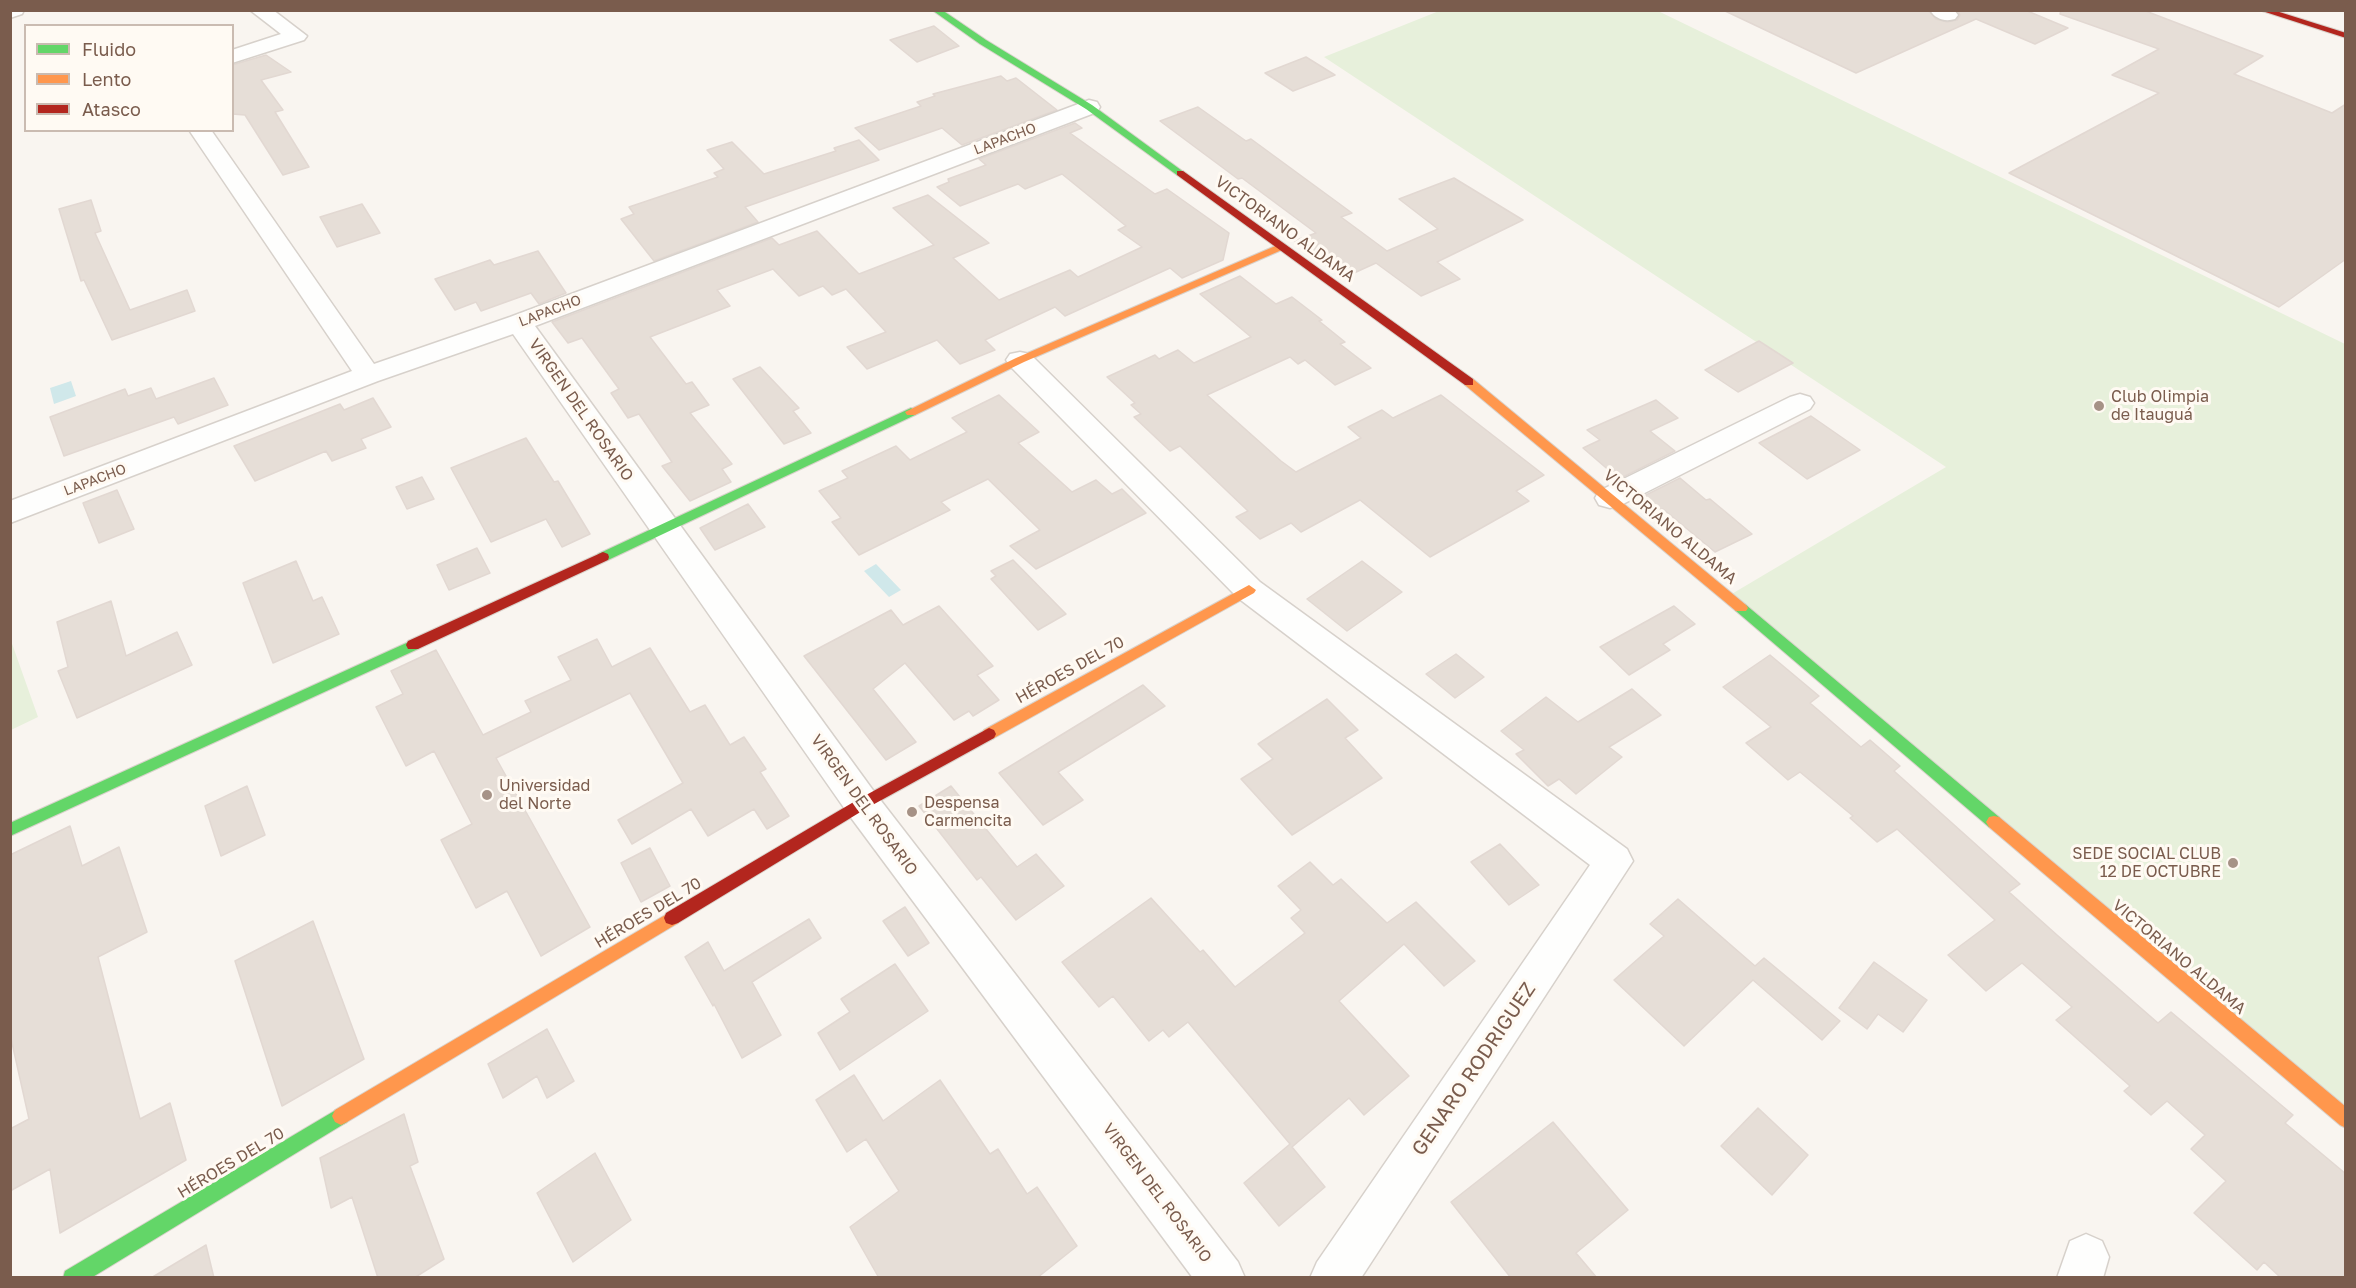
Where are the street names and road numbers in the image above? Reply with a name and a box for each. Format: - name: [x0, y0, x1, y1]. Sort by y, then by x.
- street label: LAPACHO: [971, 119, 1039, 159]
- street label: VICTORIANO ALDAMA: [1211, 172, 1359, 286]
- street label: LAPACHO: [516, 291, 584, 331]
- street label: VIRGEN DEL ROSARIO: [525, 335, 637, 485]
- street label: LAPACHO: [61, 460, 129, 500]
- street label: VICTORIANO ALDAMA: [1599, 466, 1741, 588]
- street label: HÉROES DEL 70: [1012, 632, 1128, 708]
- street label: VIRGEN DEL ROSARIO: [807, 731, 921, 879]
- street label: HÉROES DEL 70: [591, 874, 705, 952]
- street label: VICTORIANO ALDAMA: [2108, 896, 2250, 1018]
- street label: GENARO RODRIGUEZ: [1407, 978, 1541, 1160]
- street label: VIRGEN DEL ROSARIO: [1098, 1120, 1216, 1266]
- street label: HÉROES DEL 70: [174, 1124, 288, 1202]

